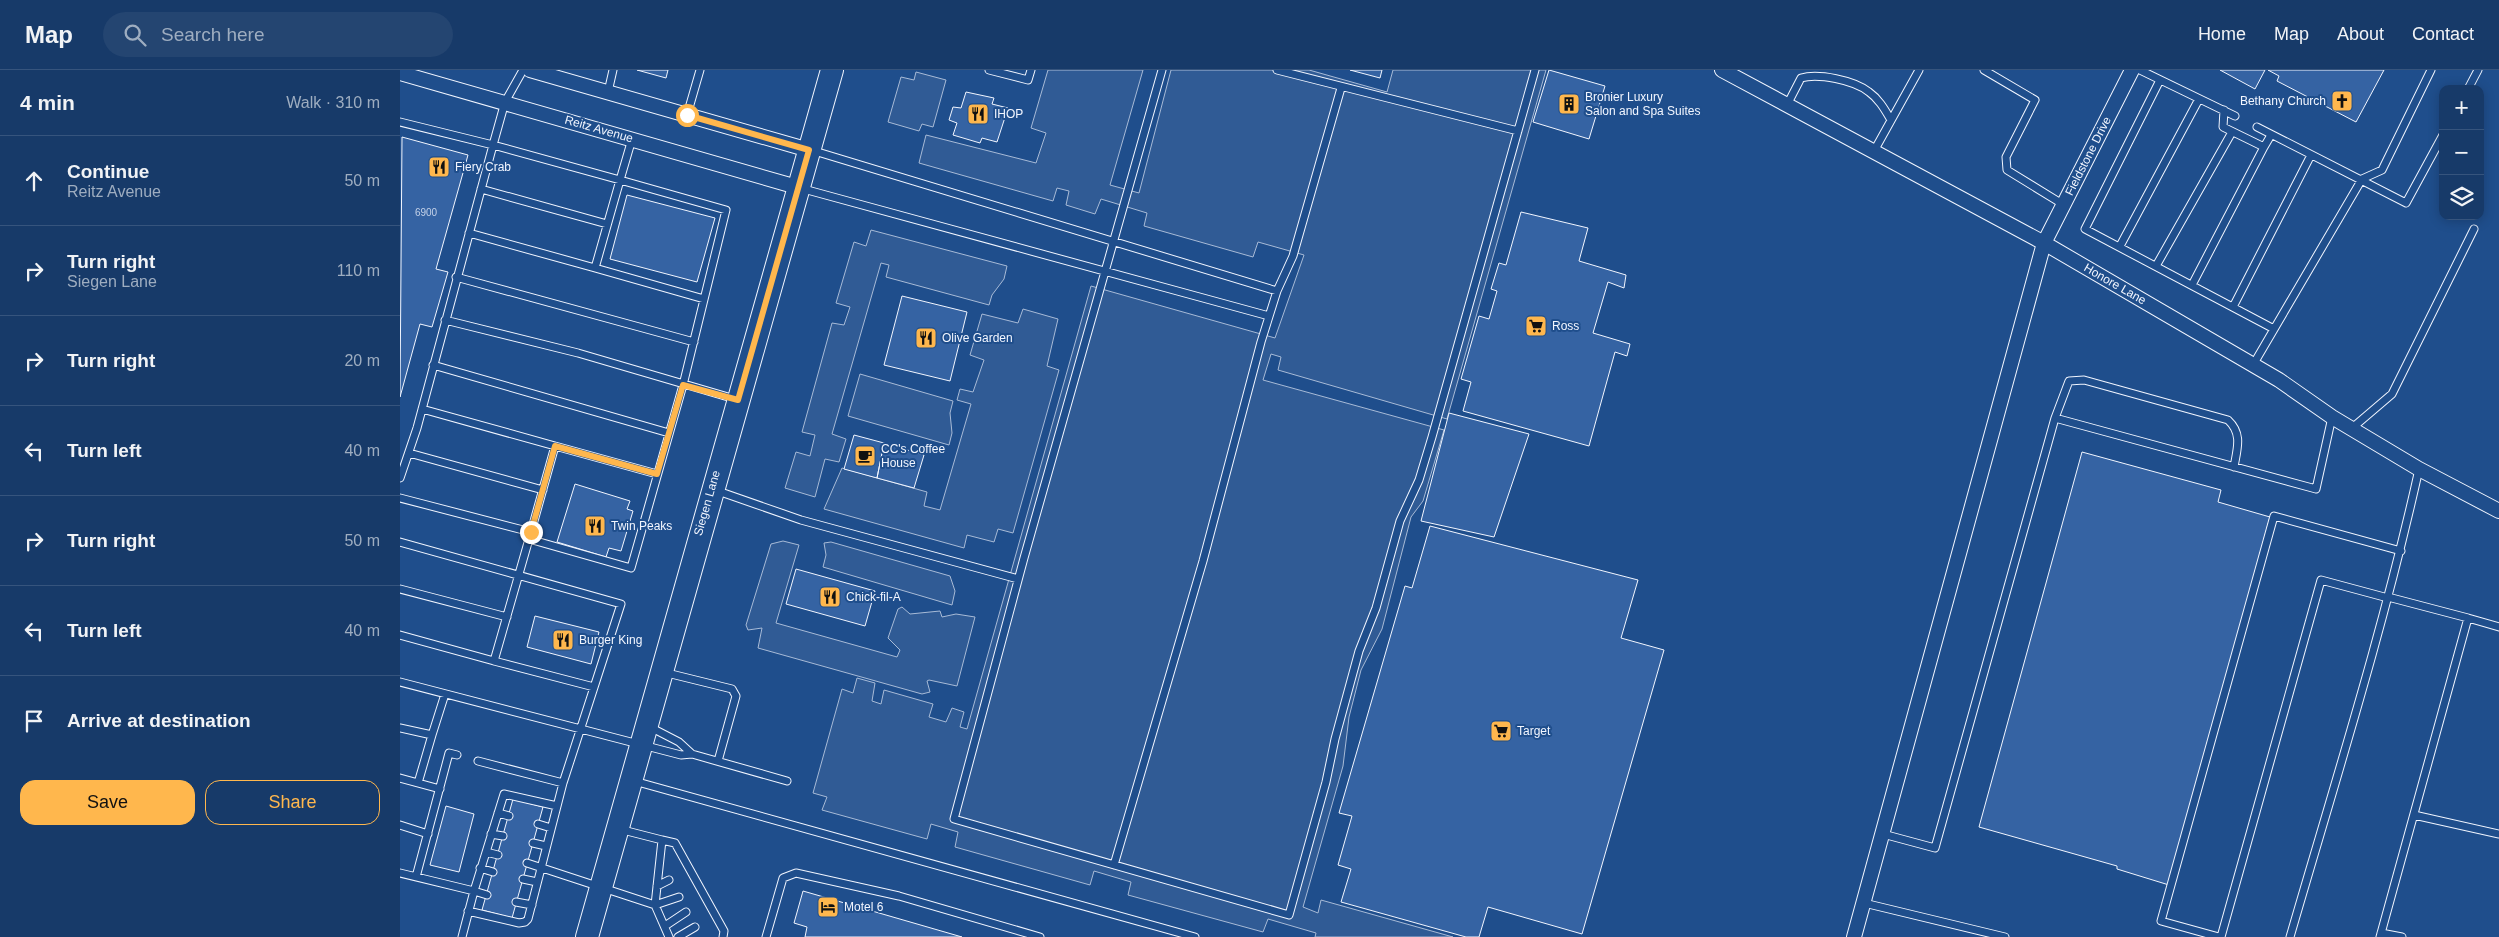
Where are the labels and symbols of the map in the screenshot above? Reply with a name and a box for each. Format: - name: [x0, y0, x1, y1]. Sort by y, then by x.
- church icon: Bethany Church: [2330, 89, 2354, 113]
- place label: Bronier Luxury Salon and Spa Suites: [1585, 90, 1700, 118]
- building icon: Bronier Luxury Salon and Spa Suites: [1557, 92, 1581, 116]
- place label: Bethany Church: [2240, 94, 2326, 108]
- restaurant icon: IHOP: [966, 102, 990, 126]
- route start: [676, 104, 699, 127]
- place label: IHOP: [994, 107, 1023, 121]
- street label: Reitz Avenue: [563, 113, 635, 146]
- street label: Fieldstone Drive: [2062, 114, 2114, 198]
- restaurant icon: Fiery Crab: [427, 155, 451, 179]
- place label: Fiery Crab: [455, 160, 511, 174]
- house number: 6900: [415, 207, 438, 218]
- street label: Honore Lane: [2081, 261, 2149, 308]
- supermarket icon: Ross: [1524, 314, 1548, 338]
- place label: Ross: [1552, 319, 1579, 333]
- restaurant icon: Olive Garden: [914, 326, 938, 350]
- place label: Olive Garden: [942, 331, 1013, 345]
- place label: CC's Coffee House: [881, 442, 945, 470]
- cafe icon: CC's Coffee House: [853, 444, 877, 468]
- street label: Siegen Lane: [691, 468, 723, 537]
- restaurant icon: Twin Peaks: [583, 514, 607, 538]
- place label: Twin Peaks: [611, 519, 672, 533]
- route end: [520, 521, 543, 544]
- restaurant icon: Chick-fil-A: [818, 585, 842, 609]
- place label: Chick-fil-A: [846, 590, 901, 604]
- restaurant icon: Burger King: [551, 628, 575, 652]
- place label: Burger King: [579, 633, 642, 647]
- supermarket icon: Target: [1489, 719, 1513, 743]
- place label: Target: [1517, 724, 1551, 738]
- hotel icon: Motel 6: [816, 895, 840, 919]
- place label: Motel 6: [844, 900, 884, 914]

